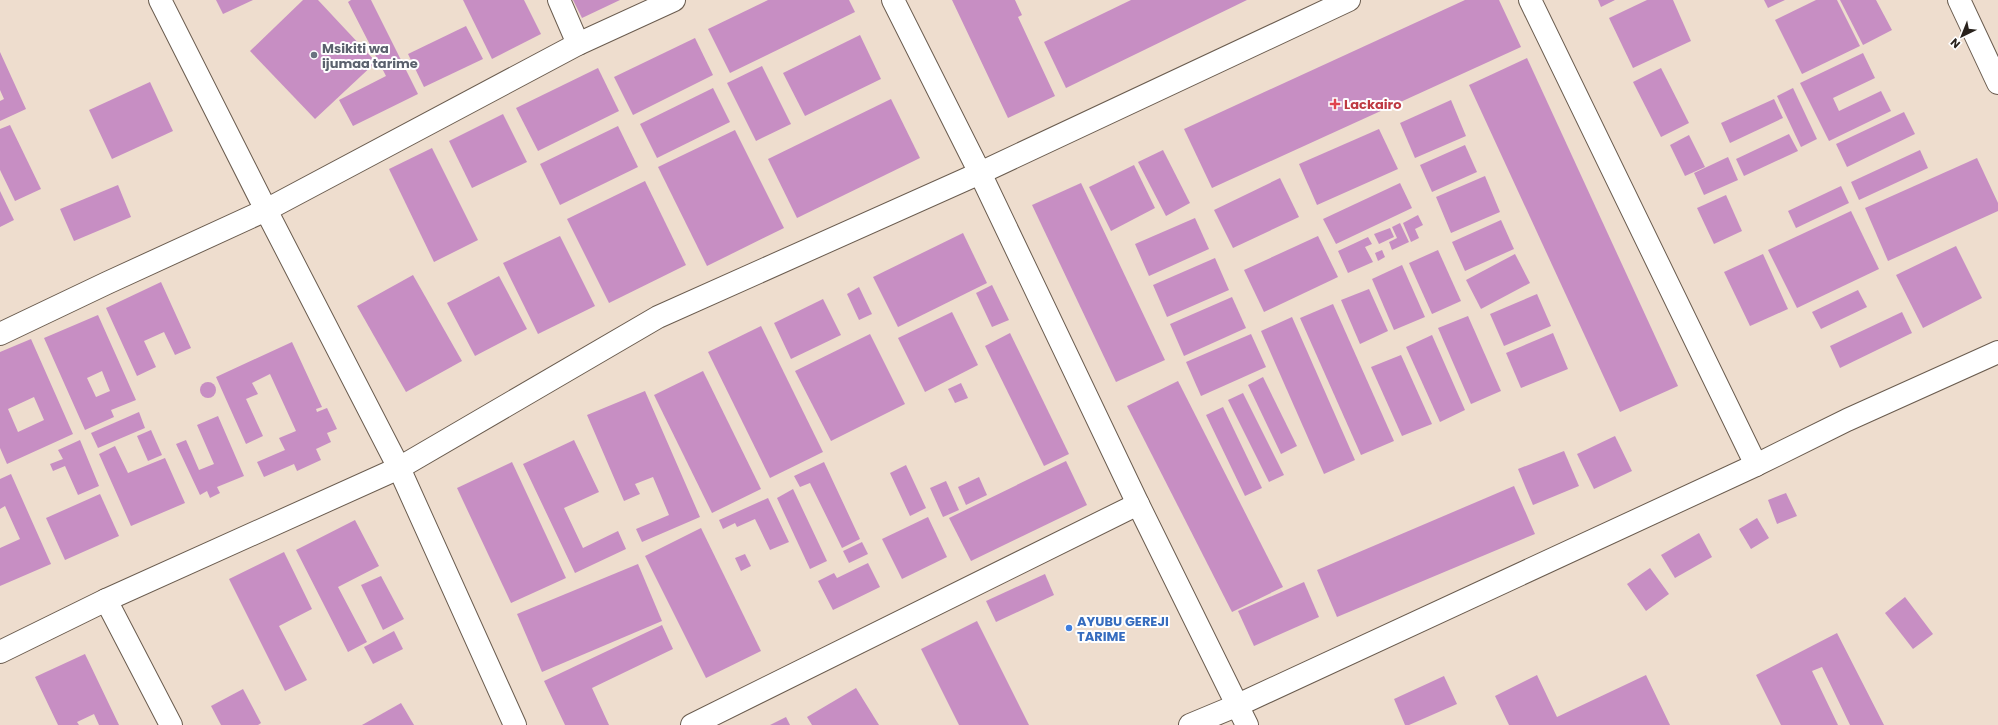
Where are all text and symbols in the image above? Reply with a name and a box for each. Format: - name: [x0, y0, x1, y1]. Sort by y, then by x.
- north arrow: [1942, 16, 1982, 56]
- text: N: [1947, 35, 1964, 52]
- place label: Msikiti wa ijumaa tarime: [322, 39, 418, 73]
- marker: Msikiti wa ijumaa tarime: [309, 50, 319, 60]
- place label: Lackairo: [1344, 95, 1401, 114]
- marker: Lackairo: [1329, 98, 1341, 110]
- place label: AYUBU GEREJI TARIME: [1077, 612, 1169, 646]
- marker: AYUBU GEREJI TARIME: [1064, 623, 1074, 633]

